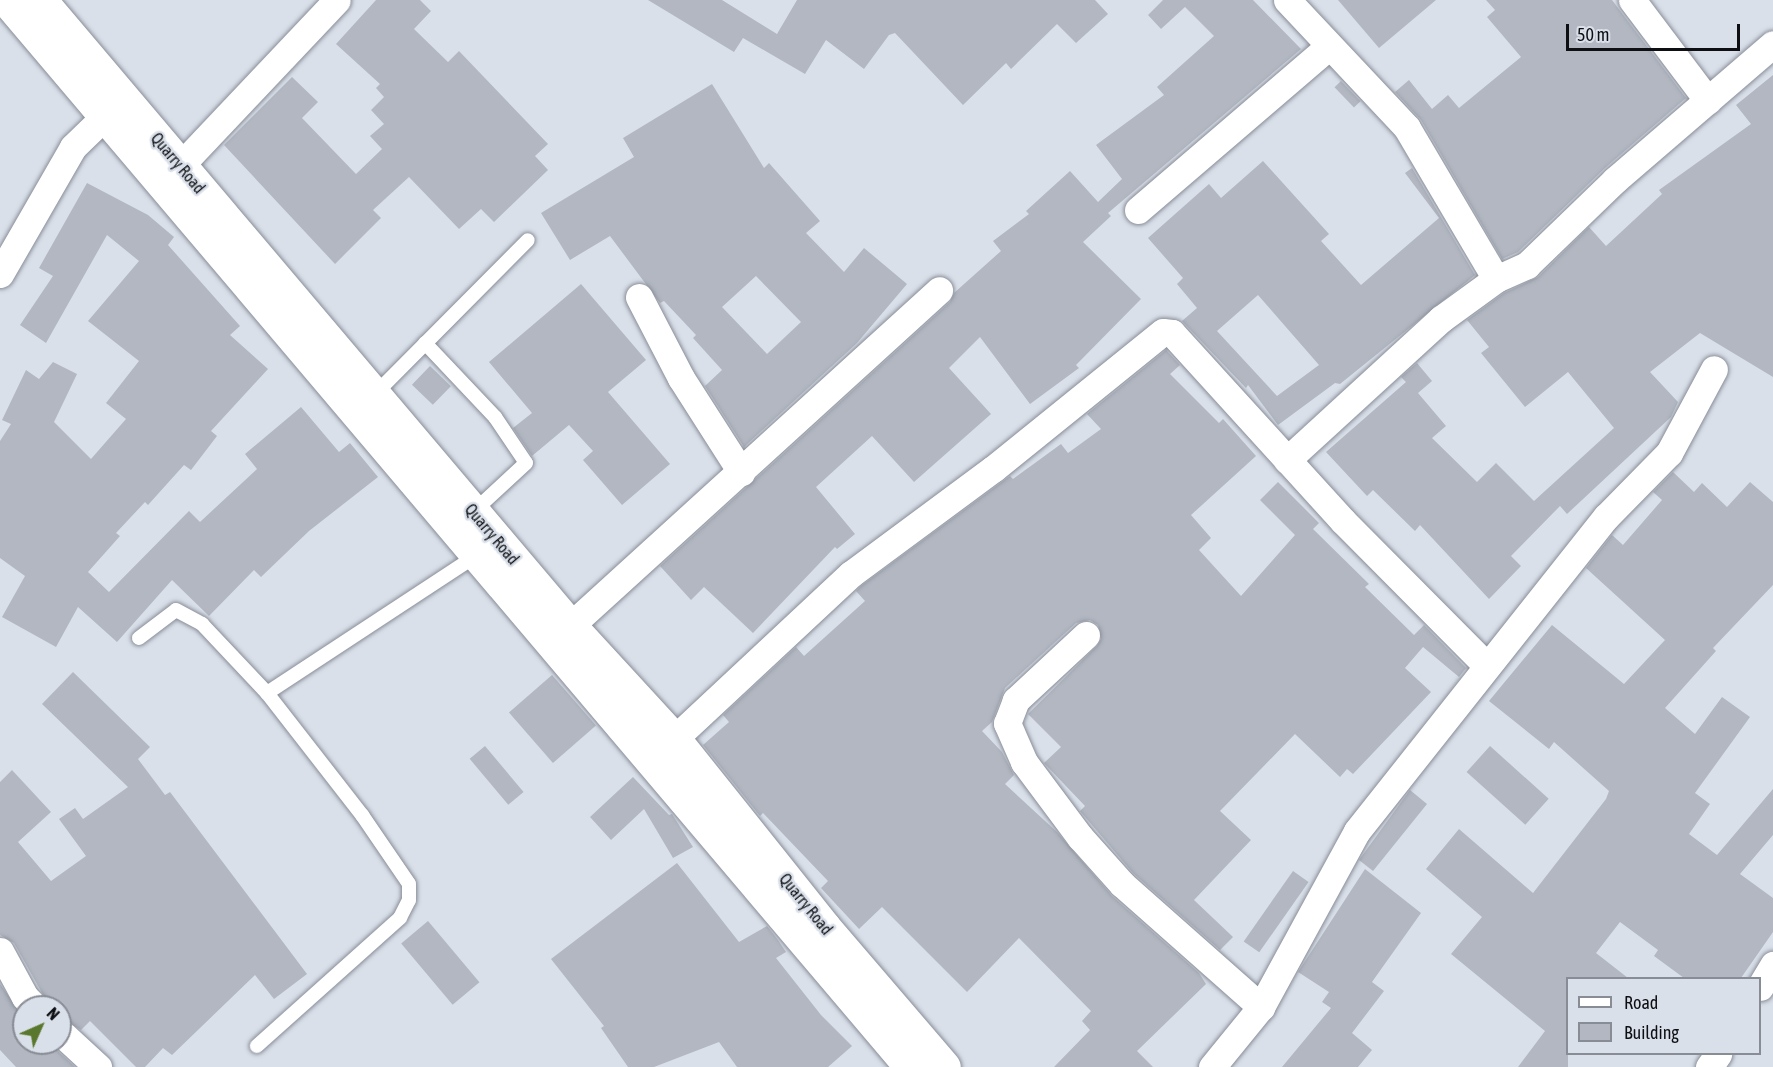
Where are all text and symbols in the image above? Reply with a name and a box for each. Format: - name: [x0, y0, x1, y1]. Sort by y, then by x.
- scale bar: [1569, 12, 1743, 50]
- text: 50 m: [1577, 24, 1609, 45]
- street label: Quarry Road: [147, 129, 209, 197]
- street label: Quarry Road: [461, 500, 523, 568]
- street label: Quarry Road: [775, 869, 837, 939]
- legend: [1566, 977, 1761, 1055]
- text: Road: [1624, 992, 1658, 1013]
- north arrow: [12, 995, 72, 1055]
- text: N: [44, 1004, 63, 1023]
- text: Building: [1624, 1022, 1679, 1043]

